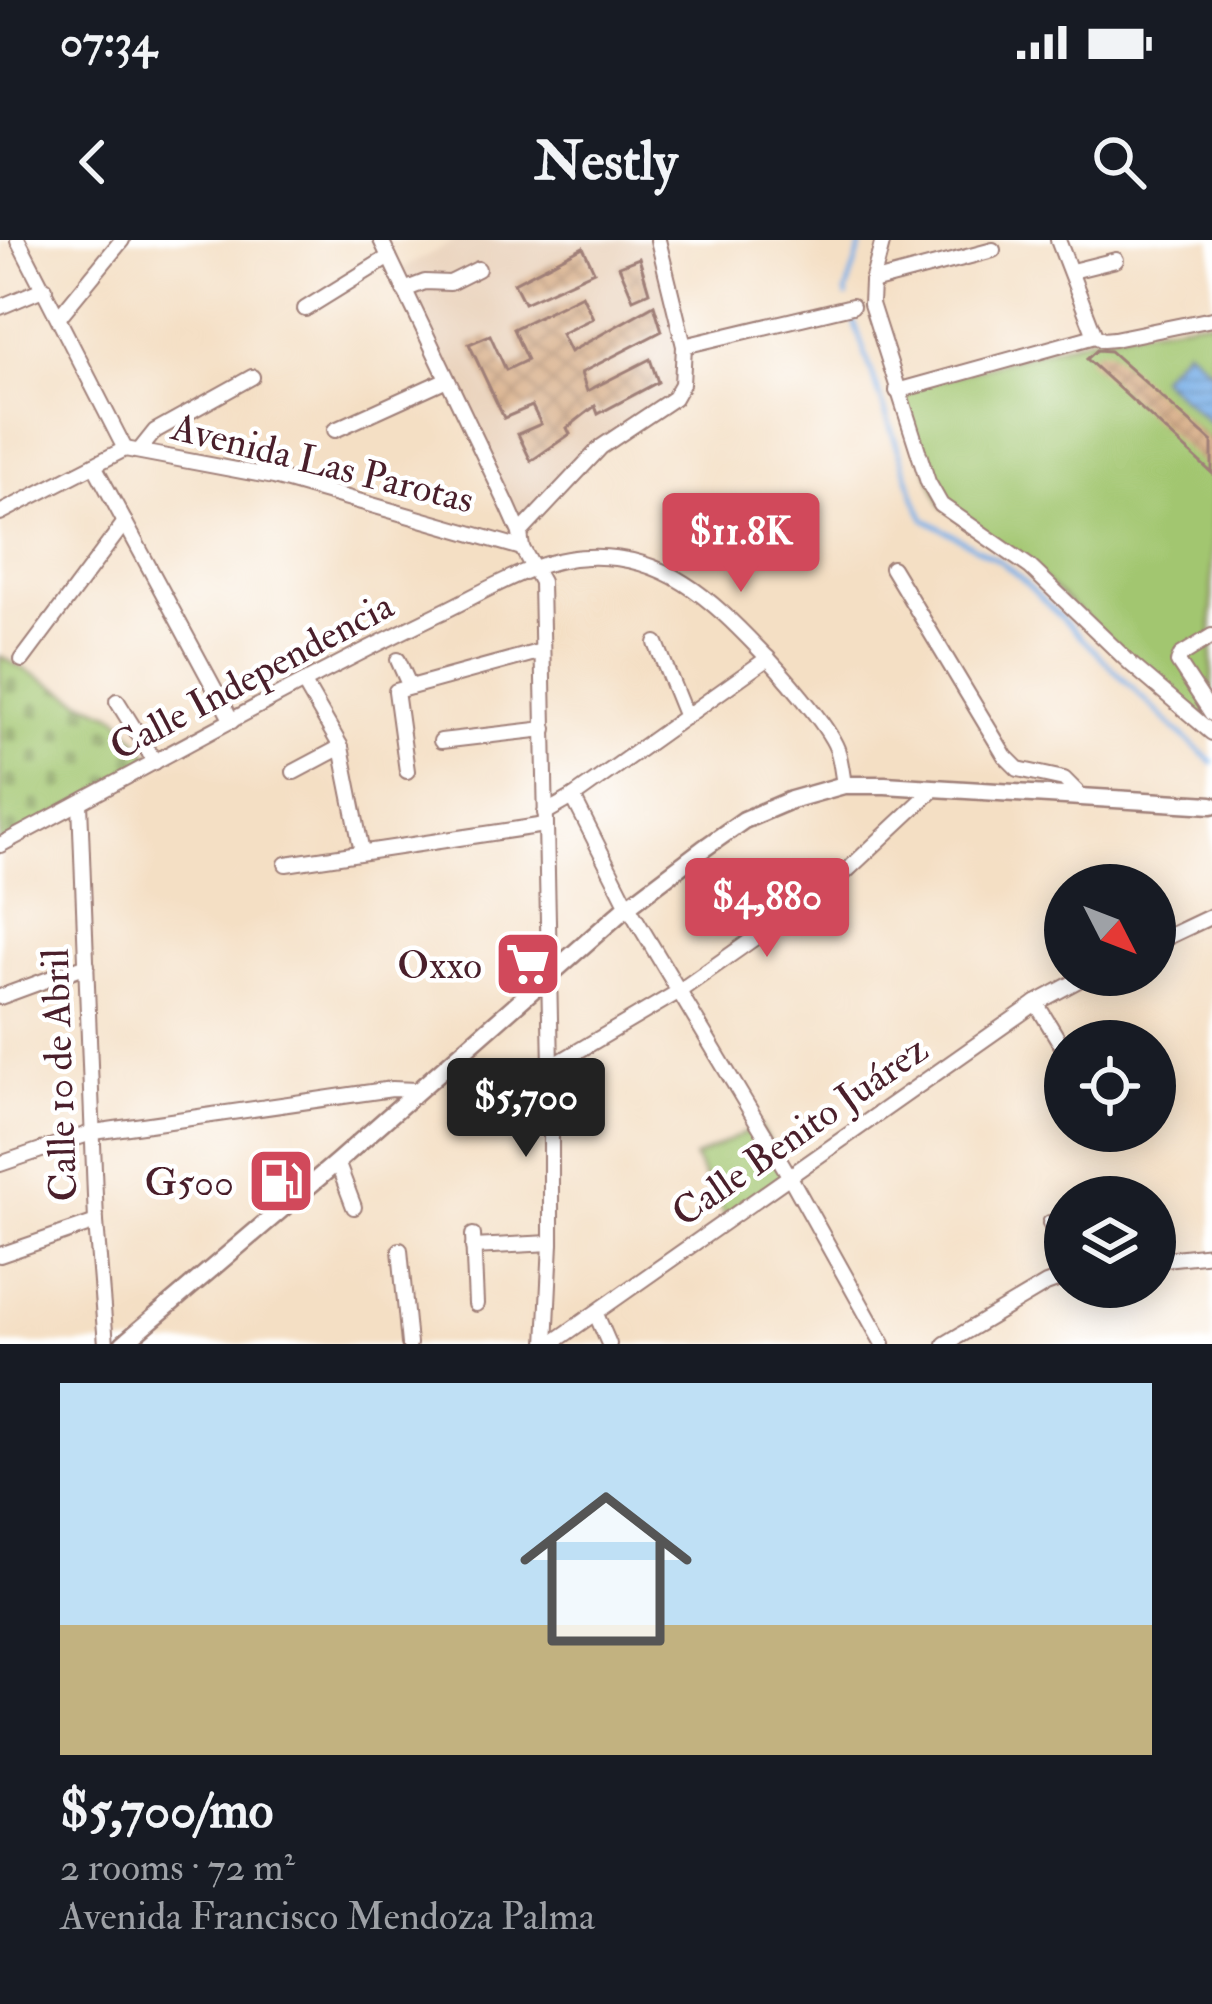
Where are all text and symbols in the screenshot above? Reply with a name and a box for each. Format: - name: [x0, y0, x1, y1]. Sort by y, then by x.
- text: 07:34: [60, 14, 156, 70]
- text: Nestly: [534, 128, 678, 196]
- icon: back: [60, 129, 126, 195]
- icon: search: [1086, 129, 1152, 195]
- street label: Avenida Las Parotas: [166, 402, 479, 525]
- pin: $11.8K: [643, 493, 839, 595]
- text: $11.8K: [689, 507, 793, 556]
- street label: Calle Independencia: [102, 581, 403, 772]
- pin: $4,880: [669, 858, 865, 960]
- north arrow: [1044, 864, 1176, 996]
- map controls: [1044, 864, 1176, 1308]
- text: $4,880: [712, 872, 822, 921]
- supermarket icon: Oxxo: [493, 929, 563, 999]
- place label: Oxxo: [397, 941, 482, 990]
- street label: Calle 10 de Abril: [31, 948, 88, 1202]
- button: locate: [1044, 1020, 1176, 1152]
- street label: Calle Benito Juárez: [662, 1025, 937, 1238]
- pin: $5,700: [428, 1058, 624, 1160]
- text: $5,700: [474, 1072, 578, 1121]
- fuel station icon: G500: [246, 1146, 316, 1216]
- place label: G500: [144, 1158, 234, 1207]
- button: layers: [1044, 1176, 1176, 1308]
- icon: home: [498, 1461, 714, 1677]
- text: $5,700/mo: [60, 1779, 273, 1843]
- text: 2 rooms · 72 m²: [60, 1843, 295, 1892]
- text: Avenida Francisco Mendoza Palma: [60, 1892, 595, 1941]

